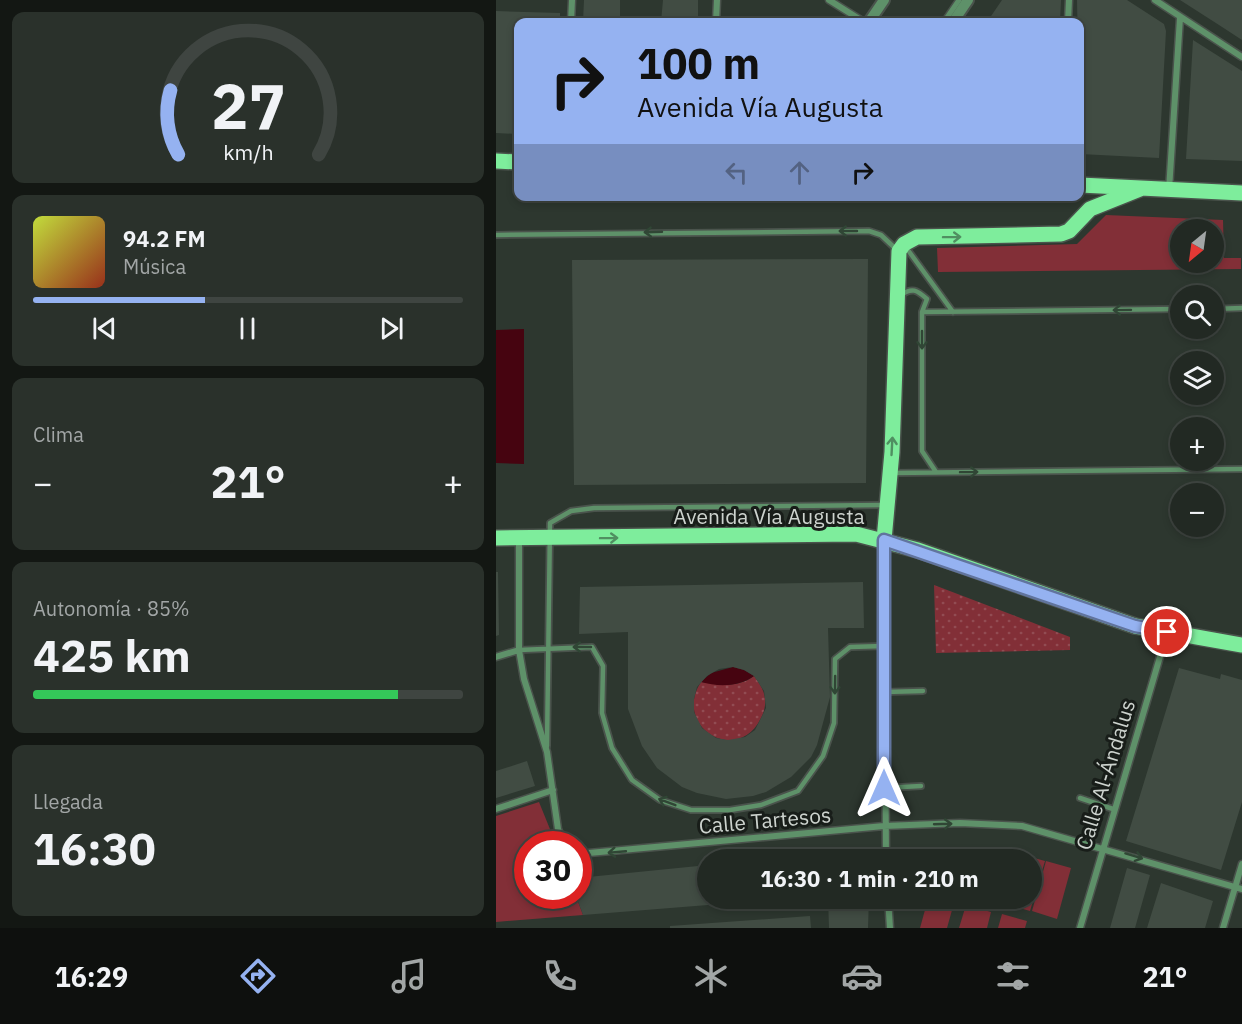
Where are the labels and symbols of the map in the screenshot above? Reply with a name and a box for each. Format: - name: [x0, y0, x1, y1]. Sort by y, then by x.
- north arrow: [1170, 219, 1224, 273]
- one-way arrow: [838, 225, 858, 237]
- one-way arrow: [643, 226, 663, 238]
- one-way arrow: [942, 231, 962, 243]
- one-way arrow: [1112, 304, 1132, 316]
- one-way arrow: [916, 330, 928, 350]
- one-way arrow: [886, 437, 897, 457]
- one-way arrow: [959, 466, 979, 478]
- street label: Avenida Vía Augusta: [673, 502, 865, 530]
- one-way arrow: [598, 532, 618, 544]
- pin: [1141, 606, 1192, 657]
- one-way arrow: [572, 641, 592, 653]
- one-way arrow: [829, 675, 841, 695]
- street label: Calle Al-Ándalus: [1069, 696, 1141, 853]
- position arrow: [852, 756, 916, 820]
- one-way arrow: [658, 795, 676, 806]
- street label: Calle Tartesos: [698, 800, 832, 840]
- one-way arrow: [932, 818, 952, 830]
- speed limit sign: 30: [514, 831, 592, 909]
- one-way arrow: [608, 847, 627, 858]
- one-way arrow: [1124, 851, 1143, 862]

